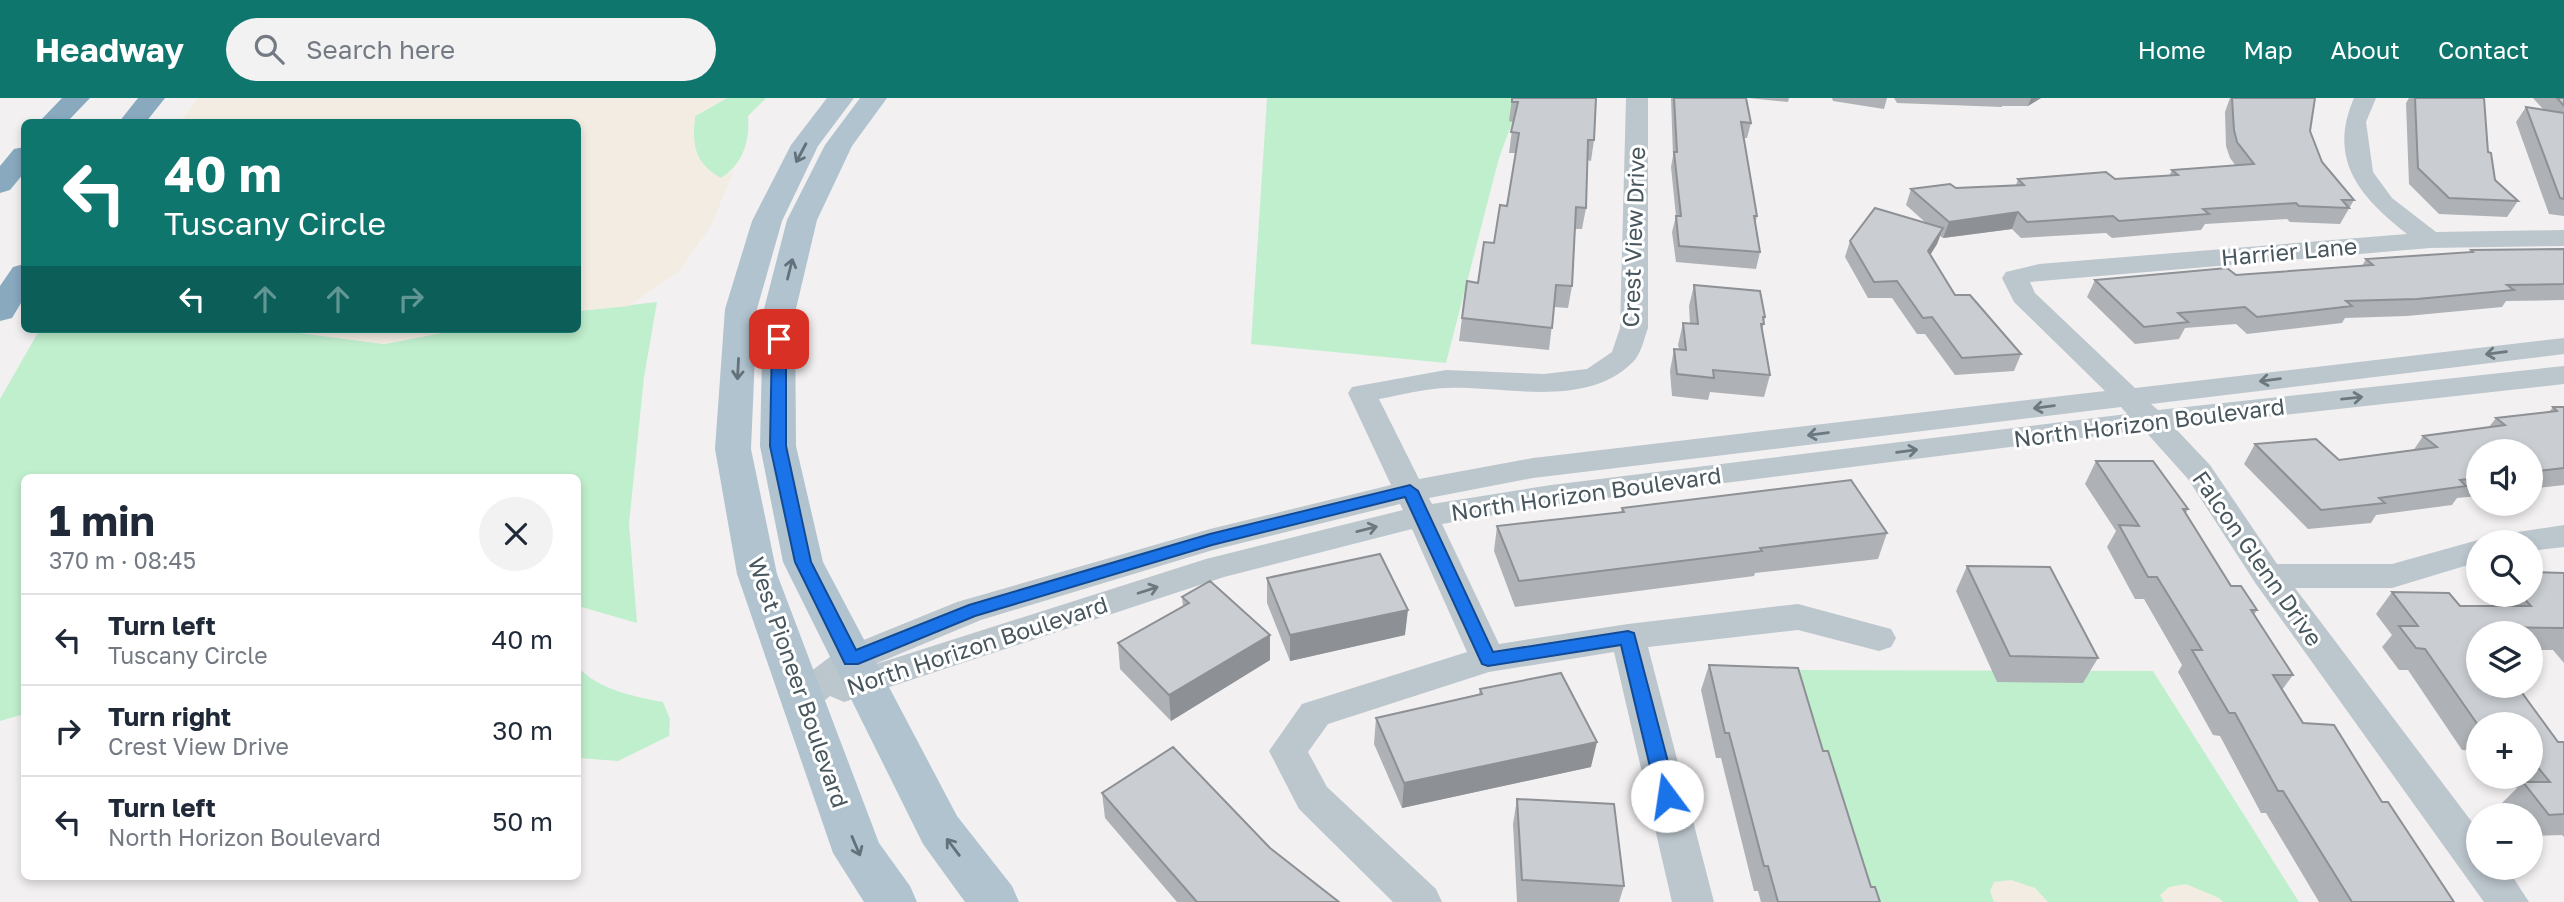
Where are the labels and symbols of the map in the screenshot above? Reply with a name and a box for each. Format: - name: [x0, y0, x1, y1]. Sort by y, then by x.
- one-way arrow: [794, 142, 808, 163]
- street label: Crest View Drive: [1616, 146, 1650, 328]
- street label: Harrier Lane: [2220, 231, 2358, 271]
- one-way arrow: [784, 258, 797, 281]
- pin: [749, 309, 809, 369]
- one-way arrow: [2485, 347, 2508, 360]
- one-way arrow: [731, 357, 744, 380]
- one-way arrow: [2259, 374, 2282, 387]
- street label: North Horizon Boulevard: [2012, 391, 2286, 453]
- one-way arrow: [2340, 392, 2362, 405]
- one-way arrow: [2034, 401, 2056, 414]
- one-way arrow: [1808, 428, 1830, 441]
- one-way arrow: [1895, 444, 1918, 457]
- street label: North Horizon Boulevard: [1449, 460, 1723, 526]
- street label: Falcon Glenn Drive: [2187, 465, 2329, 651]
- one-way arrow: [1355, 522, 1378, 535]
- street label: West Pioneer Boulevard: [743, 553, 855, 811]
- one-way arrow: [1136, 583, 1158, 595]
- street label: North Horizon Boulevard: [843, 590, 1111, 700]
- position arrow: [1630, 759, 1704, 833]
- one-way arrow: [850, 835, 863, 856]
- one-way arrow: [946, 838, 961, 857]

